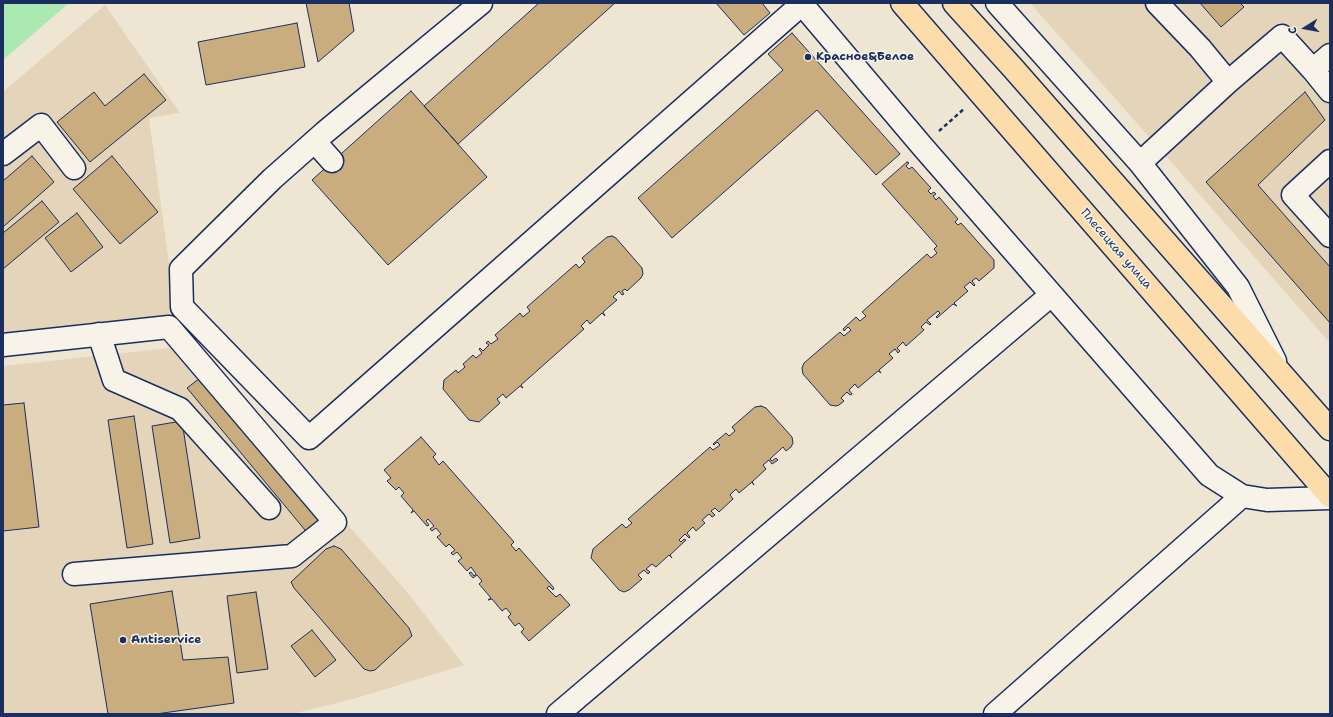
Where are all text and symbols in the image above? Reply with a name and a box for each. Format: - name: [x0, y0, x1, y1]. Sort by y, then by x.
- north arrow: [1285, 8, 1325, 48]
- text: С: [1285, 26, 1301, 35]
- place label: Красное&Белое: [816, 50, 914, 64]
- marker: Красное&Белое: [803, 52, 813, 62]
- street label: Плесецкая улица: [1077, 206, 1155, 292]
- place label: Antiservice: [131, 633, 202, 647]
- marker: Antiservice: [118, 635, 128, 645]

